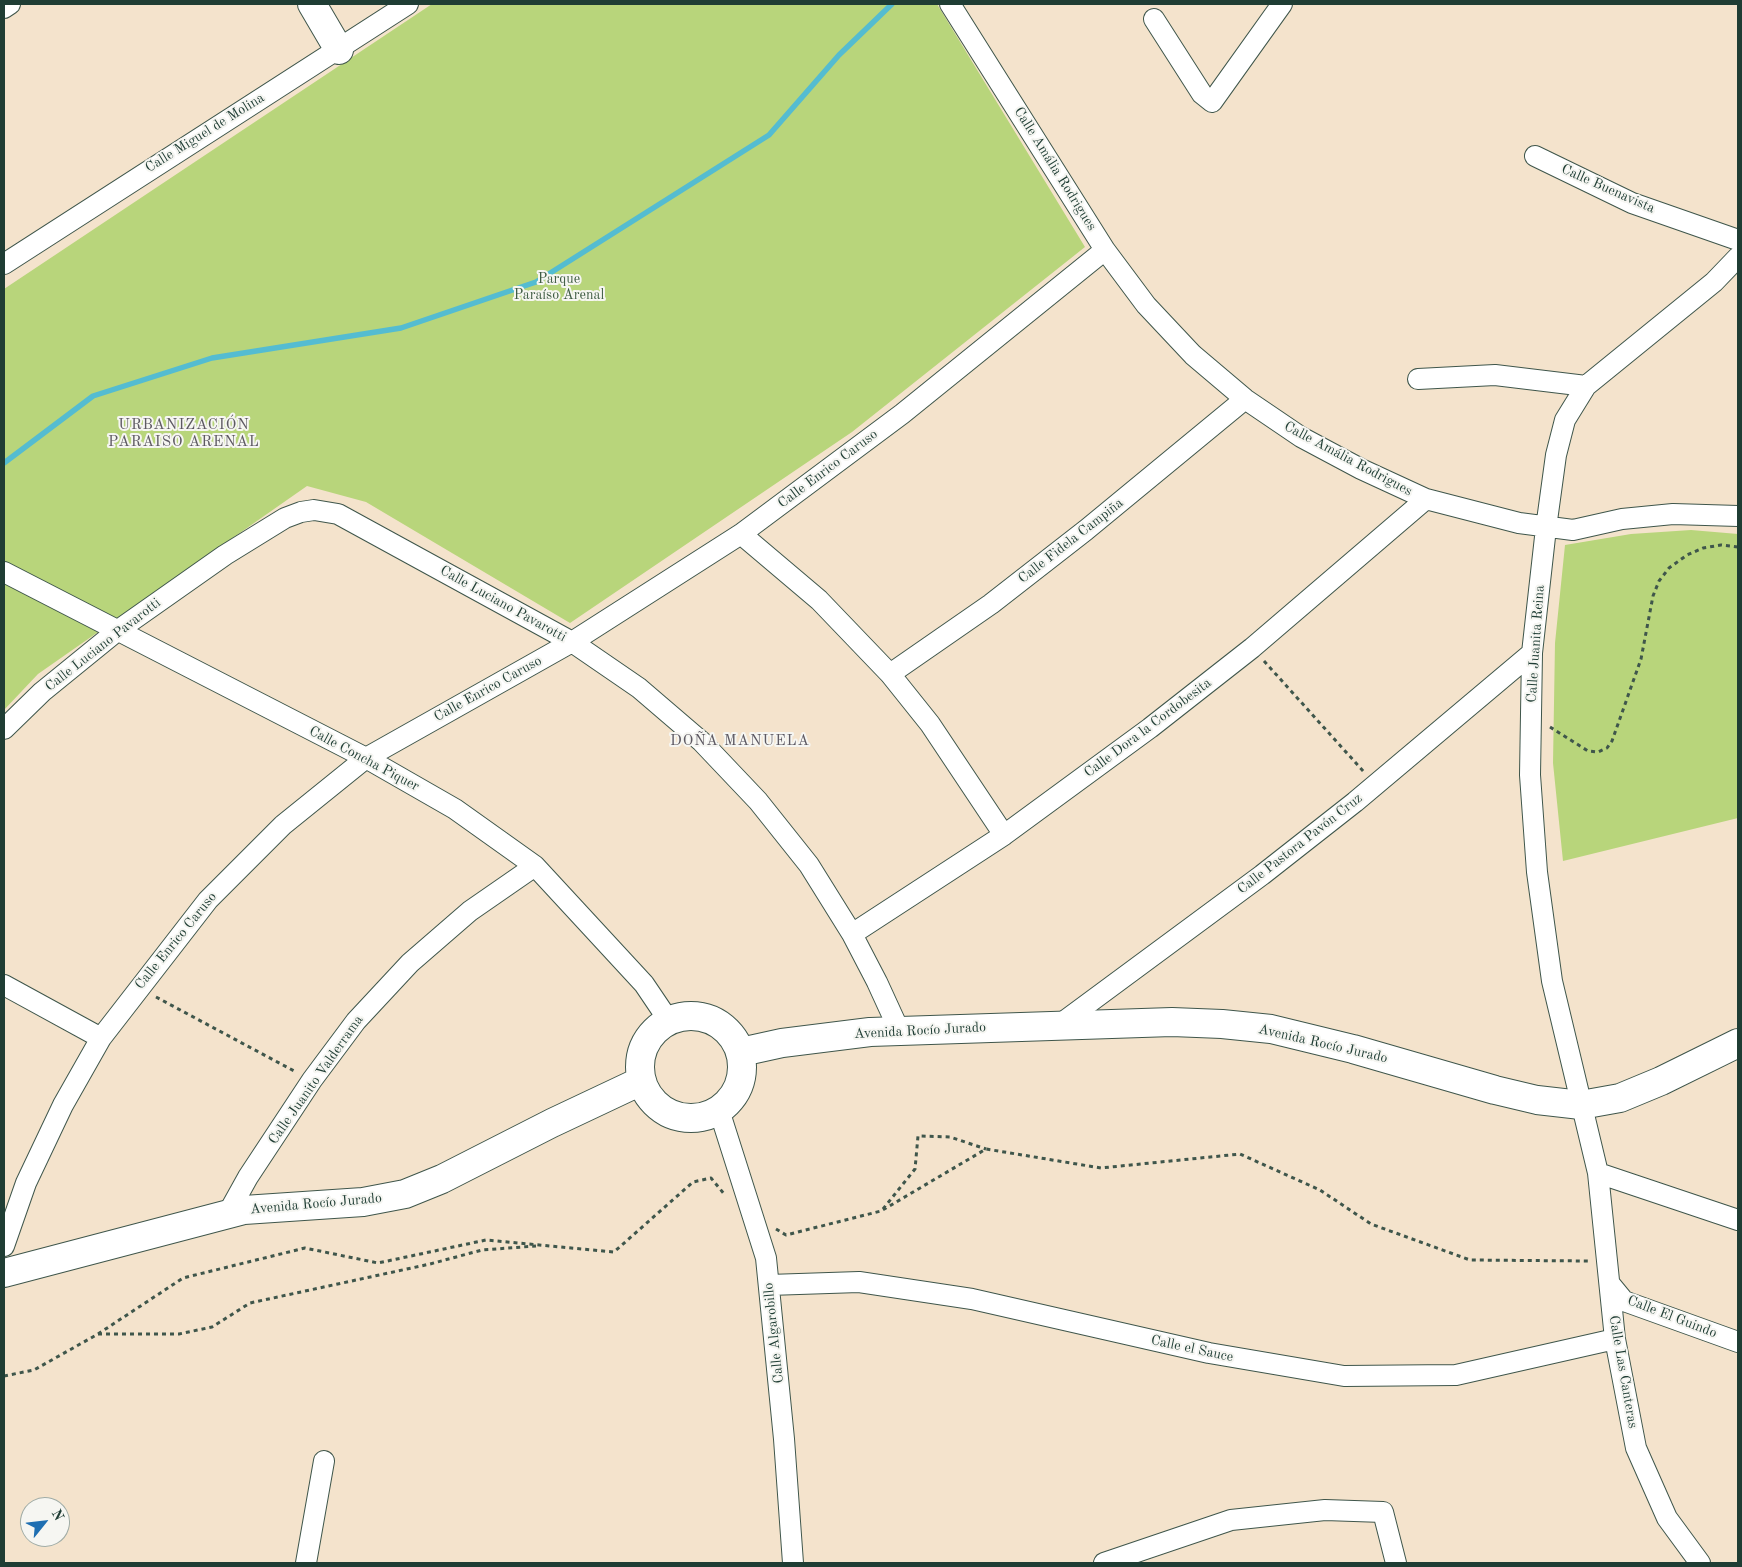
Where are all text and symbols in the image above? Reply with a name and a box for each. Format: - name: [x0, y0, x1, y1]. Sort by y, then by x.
- street label: Calle Miguel de Molina: [142, 90, 268, 176]
- street label: Calle Amália Rodrigues: [1010, 104, 1100, 234]
- street label: Calle Buenavista: [1558, 161, 1658, 217]
- park label: Parque Paraíso Arenal: [514, 271, 604, 304]
- district label: URBANIZACIÓN PARAISO ARENAL: [106, 416, 262, 451]
- street label: Calle Amália Rodrigues: [1281, 418, 1415, 500]
- street label: Calle Enrico Caruso: [775, 426, 881, 512]
- street label: Calle Fidela Campiña: [1015, 495, 1127, 587]
- street label: Calle Luciano Pavarotti: [437, 562, 569, 646]
- street label: Calle Juanita Reina: [1524, 585, 1548, 703]
- street label: Calle Luciano Pavarotti: [42, 595, 164, 695]
- street label: Calle Enrico Caruso: [431, 652, 545, 726]
- street label: Calle Dora la Cordobesita: [1081, 675, 1215, 781]
- street label: Calle Concha Piquer: [306, 723, 422, 795]
- district label: DOÑA MANUELA: [668, 732, 812, 750]
- street label: Calle Pastora Pavón Cruz: [1234, 790, 1366, 898]
- street label: Calle Enrico Caruso: [132, 889, 220, 993]
- street label: Calle Juanito Valderrama: [265, 1012, 367, 1148]
- street label: Avenida Rocío Jurado: [854, 1019, 986, 1043]
- street label: Avenida Rocío Jurado: [1257, 1021, 1389, 1067]
- street label: Avenida Rocío Jurado: [249, 1190, 383, 1218]
- street label: Calle Algarobillo: [760, 1282, 788, 1384]
- street label: Calle El Guindo: [1625, 1292, 1719, 1342]
- street label: Calle Las Canteras: [1605, 1314, 1641, 1430]
- street label: Calle el Sauce: [1149, 1332, 1235, 1366]
- north arrow: [20, 1497, 70, 1547]
- text: N: [49, 1507, 66, 1523]

